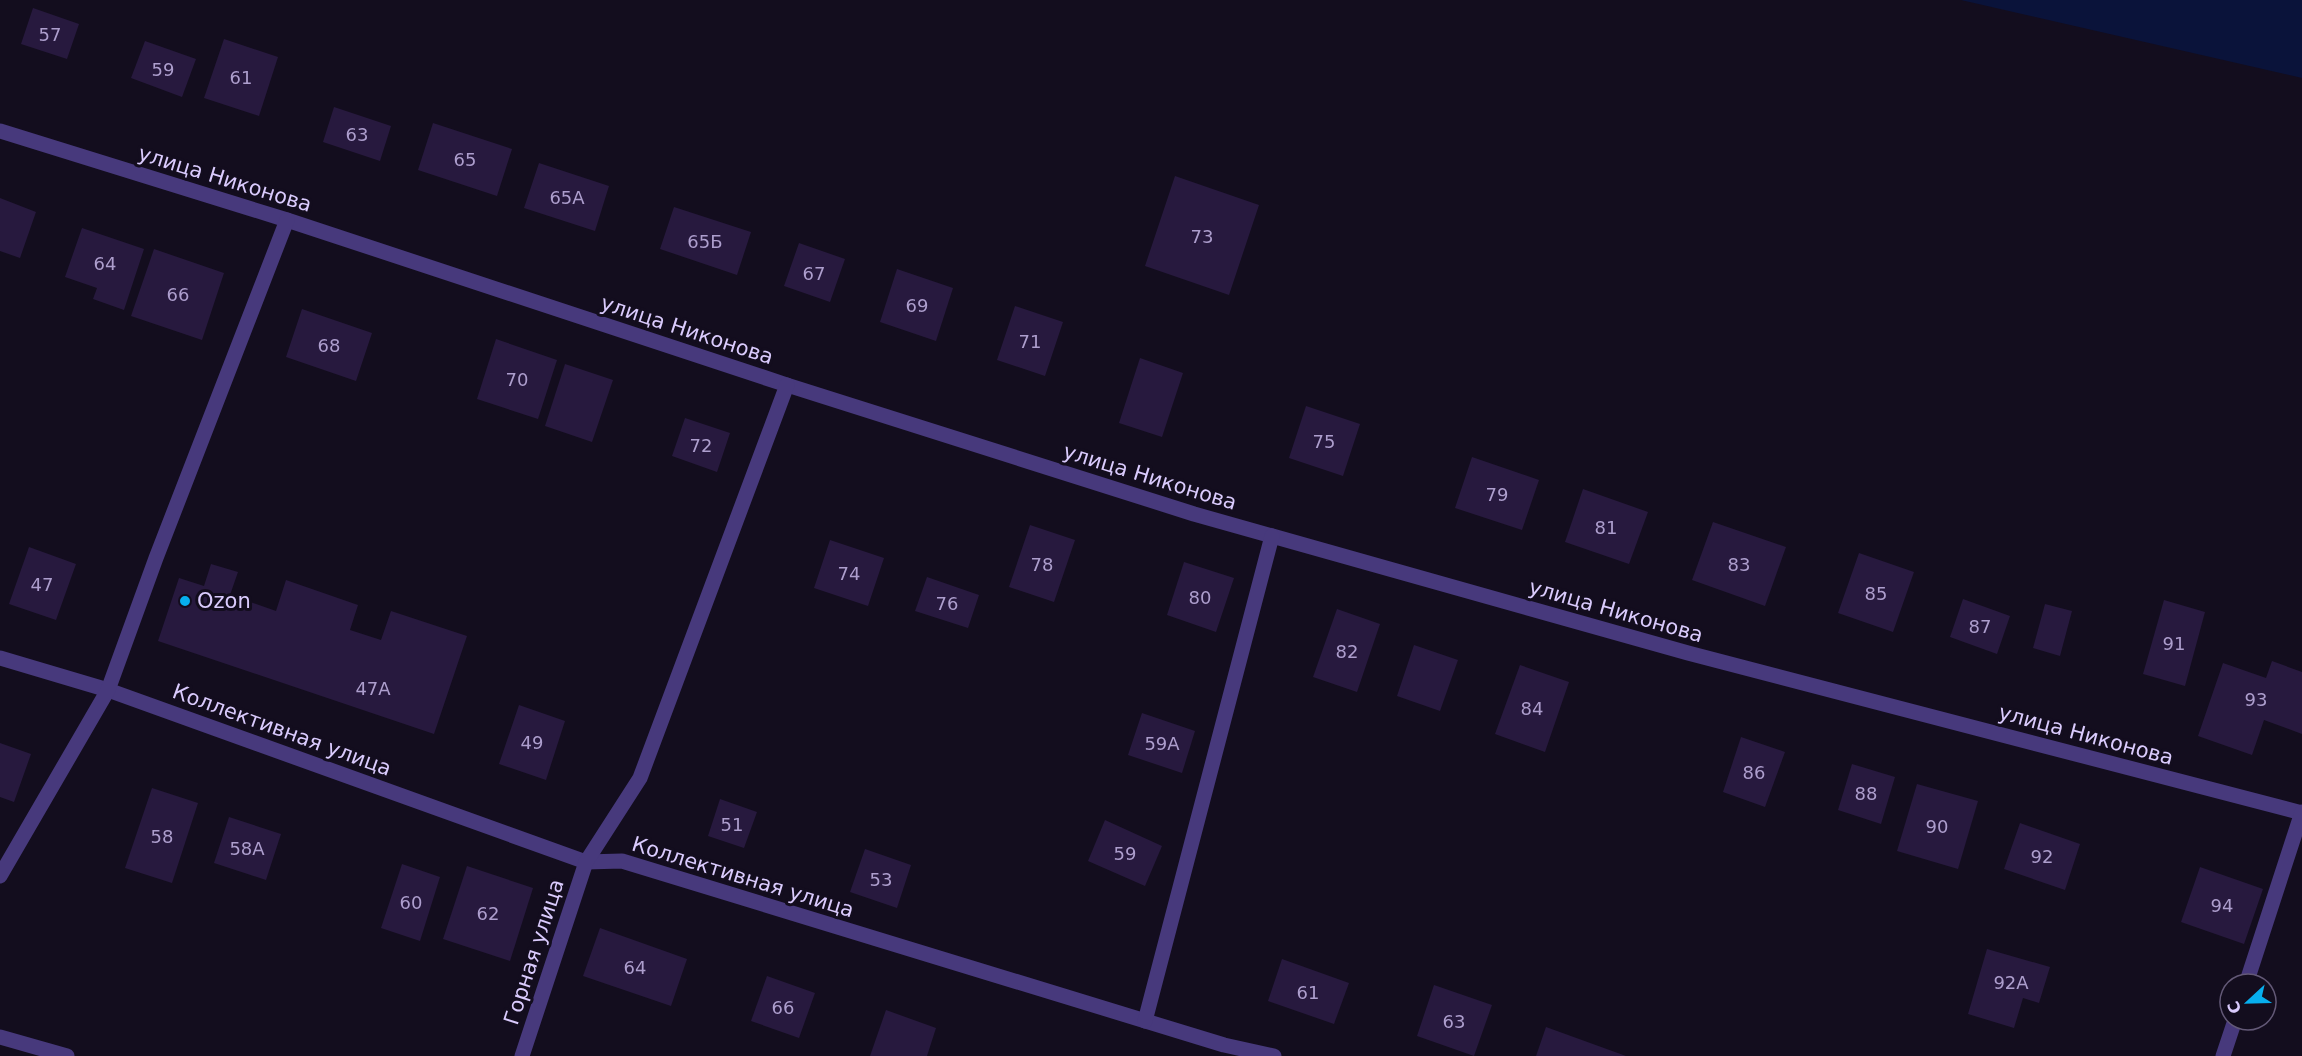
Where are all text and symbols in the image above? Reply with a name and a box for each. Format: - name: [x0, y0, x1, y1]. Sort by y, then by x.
- house number: 57: [39, 24, 61, 45]
- house number: 59: [152, 59, 174, 80]
- house number: 61: [230, 67, 252, 88]
- house number: 63: [346, 124, 368, 145]
- street label: улица Никонова: [135, 141, 315, 217]
- house number: 65: [454, 149, 476, 170]
- house number: 65А: [549, 187, 585, 208]
- house number: 73: [1191, 226, 1213, 247]
- house number: 65Б: [687, 231, 723, 252]
- house number: 64: [94, 253, 116, 274]
- house number: 67: [803, 263, 825, 284]
- house number: 66: [167, 284, 189, 305]
- street label: улица Никонова: [598, 291, 776, 369]
- house number: 69: [906, 295, 928, 316]
- house number: 71: [1019, 331, 1041, 352]
- house number: 68: [318, 335, 340, 356]
- house number: 70: [506, 369, 528, 390]
- house number: 75: [1313, 431, 1335, 452]
- house number: 72: [690, 435, 712, 456]
- street label: улица Никонова: [1060, 439, 1240, 515]
- house number: 79: [1486, 484, 1508, 505]
- house number: 81: [1595, 517, 1617, 538]
- house number: 78: [1031, 554, 1053, 575]
- house number: 83: [1728, 554, 1750, 575]
- house number: 74: [838, 563, 860, 584]
- house number: 47: [31, 574, 53, 595]
- street label: улица Никонова: [1526, 575, 1706, 647]
- house number: 85: [1865, 583, 1887, 604]
- house number: 80: [1189, 587, 1211, 608]
- place label: Ozon: [197, 589, 251, 613]
- house number: 76: [936, 593, 958, 614]
- marker: Ozon: [178, 594, 192, 608]
- house number: 87: [1969, 616, 1991, 637]
- house number: 91: [2163, 633, 2185, 654]
- house number: 82: [1336, 641, 1358, 662]
- house number: 47А: [355, 678, 391, 699]
- street label: Коллективная улица: [169, 679, 395, 781]
- house number: 93: [2245, 689, 2267, 710]
- house number: 84: [1521, 698, 1543, 719]
- street label: улица Никонова: [1996, 700, 2176, 770]
- house number: 49: [521, 732, 543, 753]
- house number: 59А: [1144, 733, 1180, 754]
- house number: 86: [1743, 762, 1765, 783]
- house number: 88: [1855, 783, 1877, 804]
- house number: 51: [721, 814, 743, 835]
- house number: 90: [1926, 816, 1948, 837]
- house number: 58: [151, 826, 173, 847]
- street label: Коллективная улица: [629, 832, 857, 922]
- house number: 58А: [229, 838, 265, 859]
- house number: 59: [1114, 843, 1136, 864]
- house number: 92: [2031, 846, 2053, 867]
- house number: 53: [870, 869, 892, 890]
- street label: Горная улица: [499, 876, 569, 1028]
- house number: 60: [400, 892, 422, 913]
- house number: 94: [2211, 895, 2233, 916]
- house number: 62: [477, 903, 499, 924]
- house number: 64: [624, 957, 646, 978]
- house number: 92А: [1993, 972, 2029, 993]
- north arrow: [2218, 972, 2278, 1032]
- house number: 61: [1297, 982, 1319, 1003]
- house number: 66: [772, 997, 794, 1018]
- text: С: [2224, 998, 2246, 1016]
- house number: 63: [1443, 1011, 1465, 1032]

